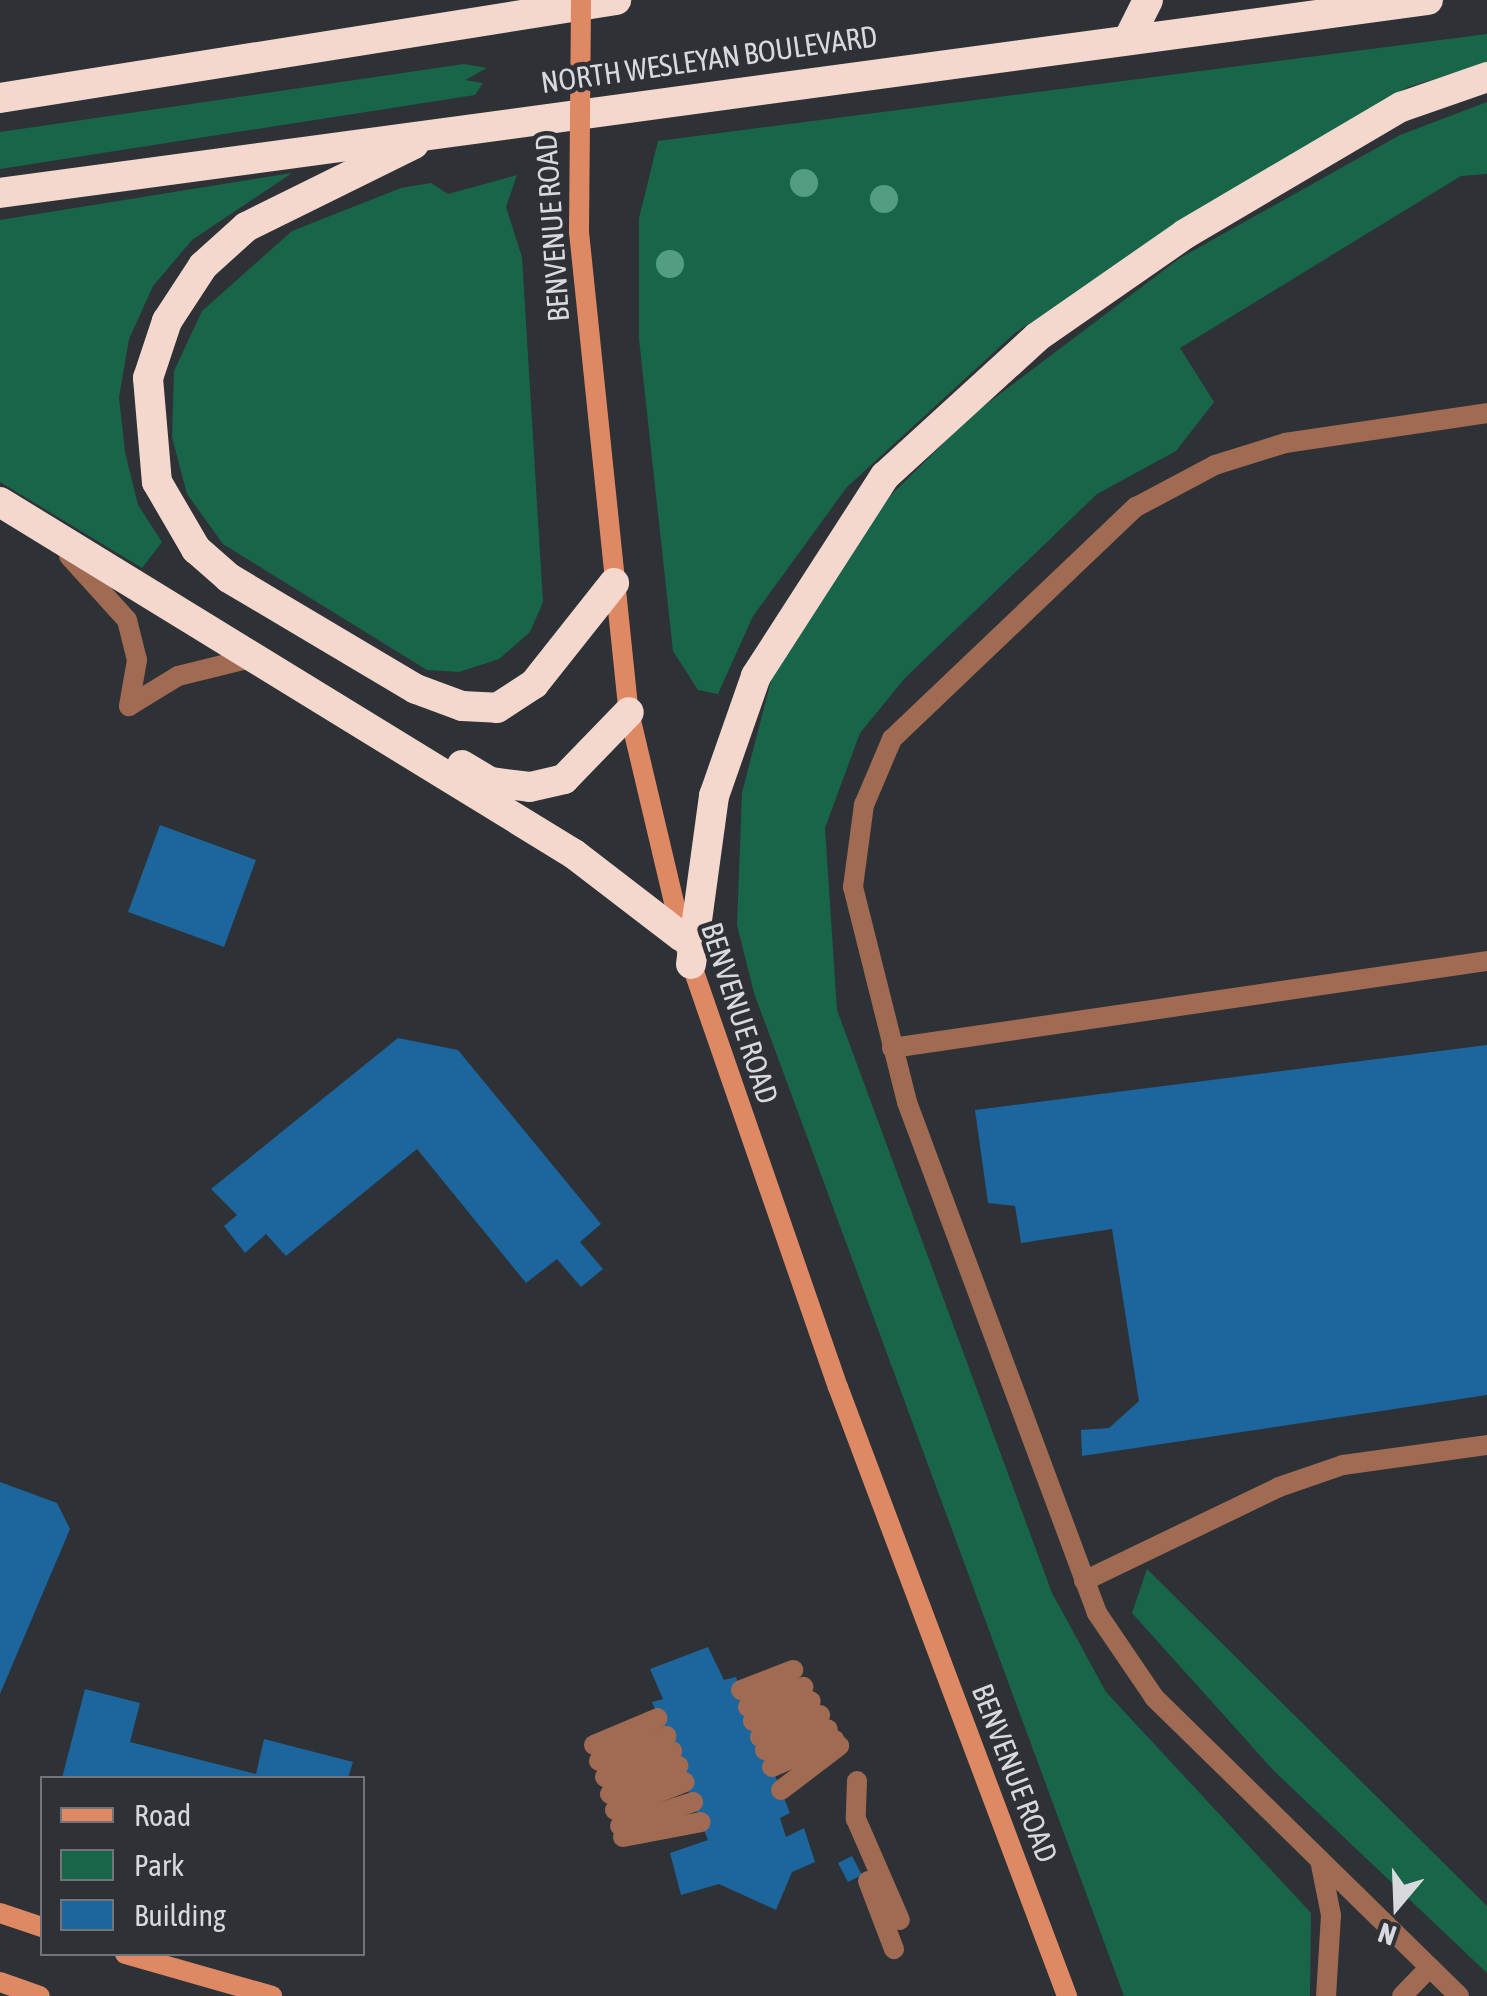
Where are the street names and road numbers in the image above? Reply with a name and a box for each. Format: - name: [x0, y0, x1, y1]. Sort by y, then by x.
- street label: NORTH WESLEYAN BOULEVARD: [539, 18, 879, 100]
- street label: BENVENUE ROAD: [527, 133, 577, 323]
- street label: BENVENUE ROAD: [694, 918, 786, 1108]
- street label: BENVENUE ROAD: [964, 1679, 1066, 1867]

